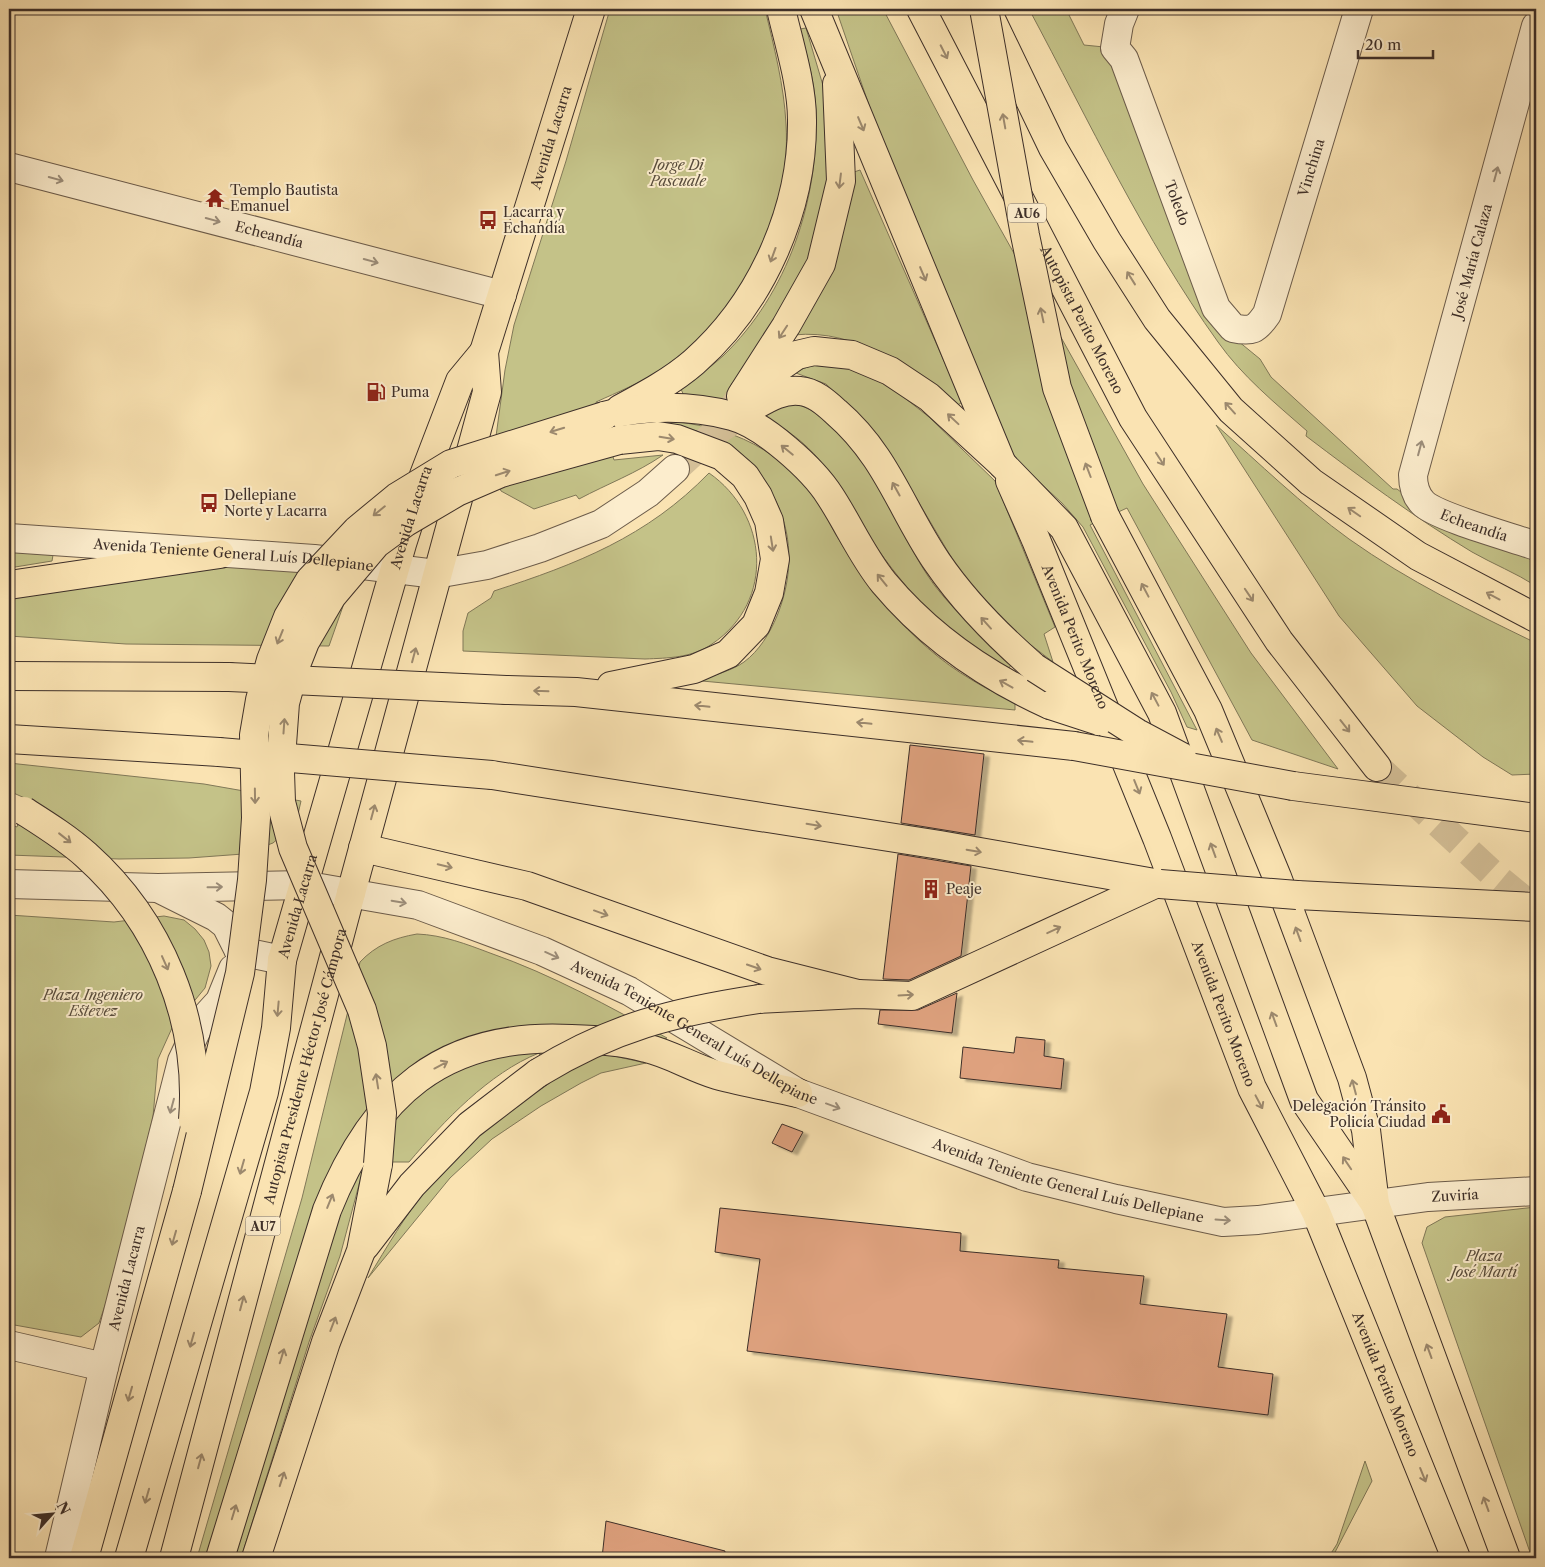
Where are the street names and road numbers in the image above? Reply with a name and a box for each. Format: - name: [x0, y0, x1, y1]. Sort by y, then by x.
- street label: Avenida Lacarra: [526, 83, 576, 192]
- street label: Vinchina: [1294, 136, 1329, 200]
- street label: Toledo: [1161, 178, 1194, 228]
- street label: José María Calaza: [1448, 201, 1496, 322]
- road number: AU6: [1008, 204, 1046, 222]
- street label: Echeandía: [233, 217, 306, 252]
- street label: Autopista Perito Moreno: [1036, 242, 1128, 397]
- street label: Avenida Lacarra: [386, 462, 436, 572]
- street label: Echeandía: [1437, 505, 1511, 545]
- street label: Avenida Teniente General Luís Dellepiane: [92, 535, 375, 575]
- street label: Avenida Perito Moreno: [1038, 561, 1113, 712]
- street label: Avenida Lacarra: [274, 851, 321, 961]
- street label: Autopista Presidente Héctor José Cámpora: [259, 926, 350, 1207]
- street label: Avenida Perito Moreno: [1188, 937, 1260, 1089]
- street label: Avenida Teniente General Luís Dellepiane: [567, 956, 820, 1108]
- street label: Avenida Teniente General Luís Dellepiane: [929, 1134, 1206, 1227]
- street label: Zuviría: [1431, 1185, 1480, 1206]
- road number: AU7: [246, 1216, 280, 1236]
- street label: Avenida Lacarra: [104, 1223, 149, 1333]
- street label: Avenida Perito Moreno: [1348, 1308, 1423, 1459]

